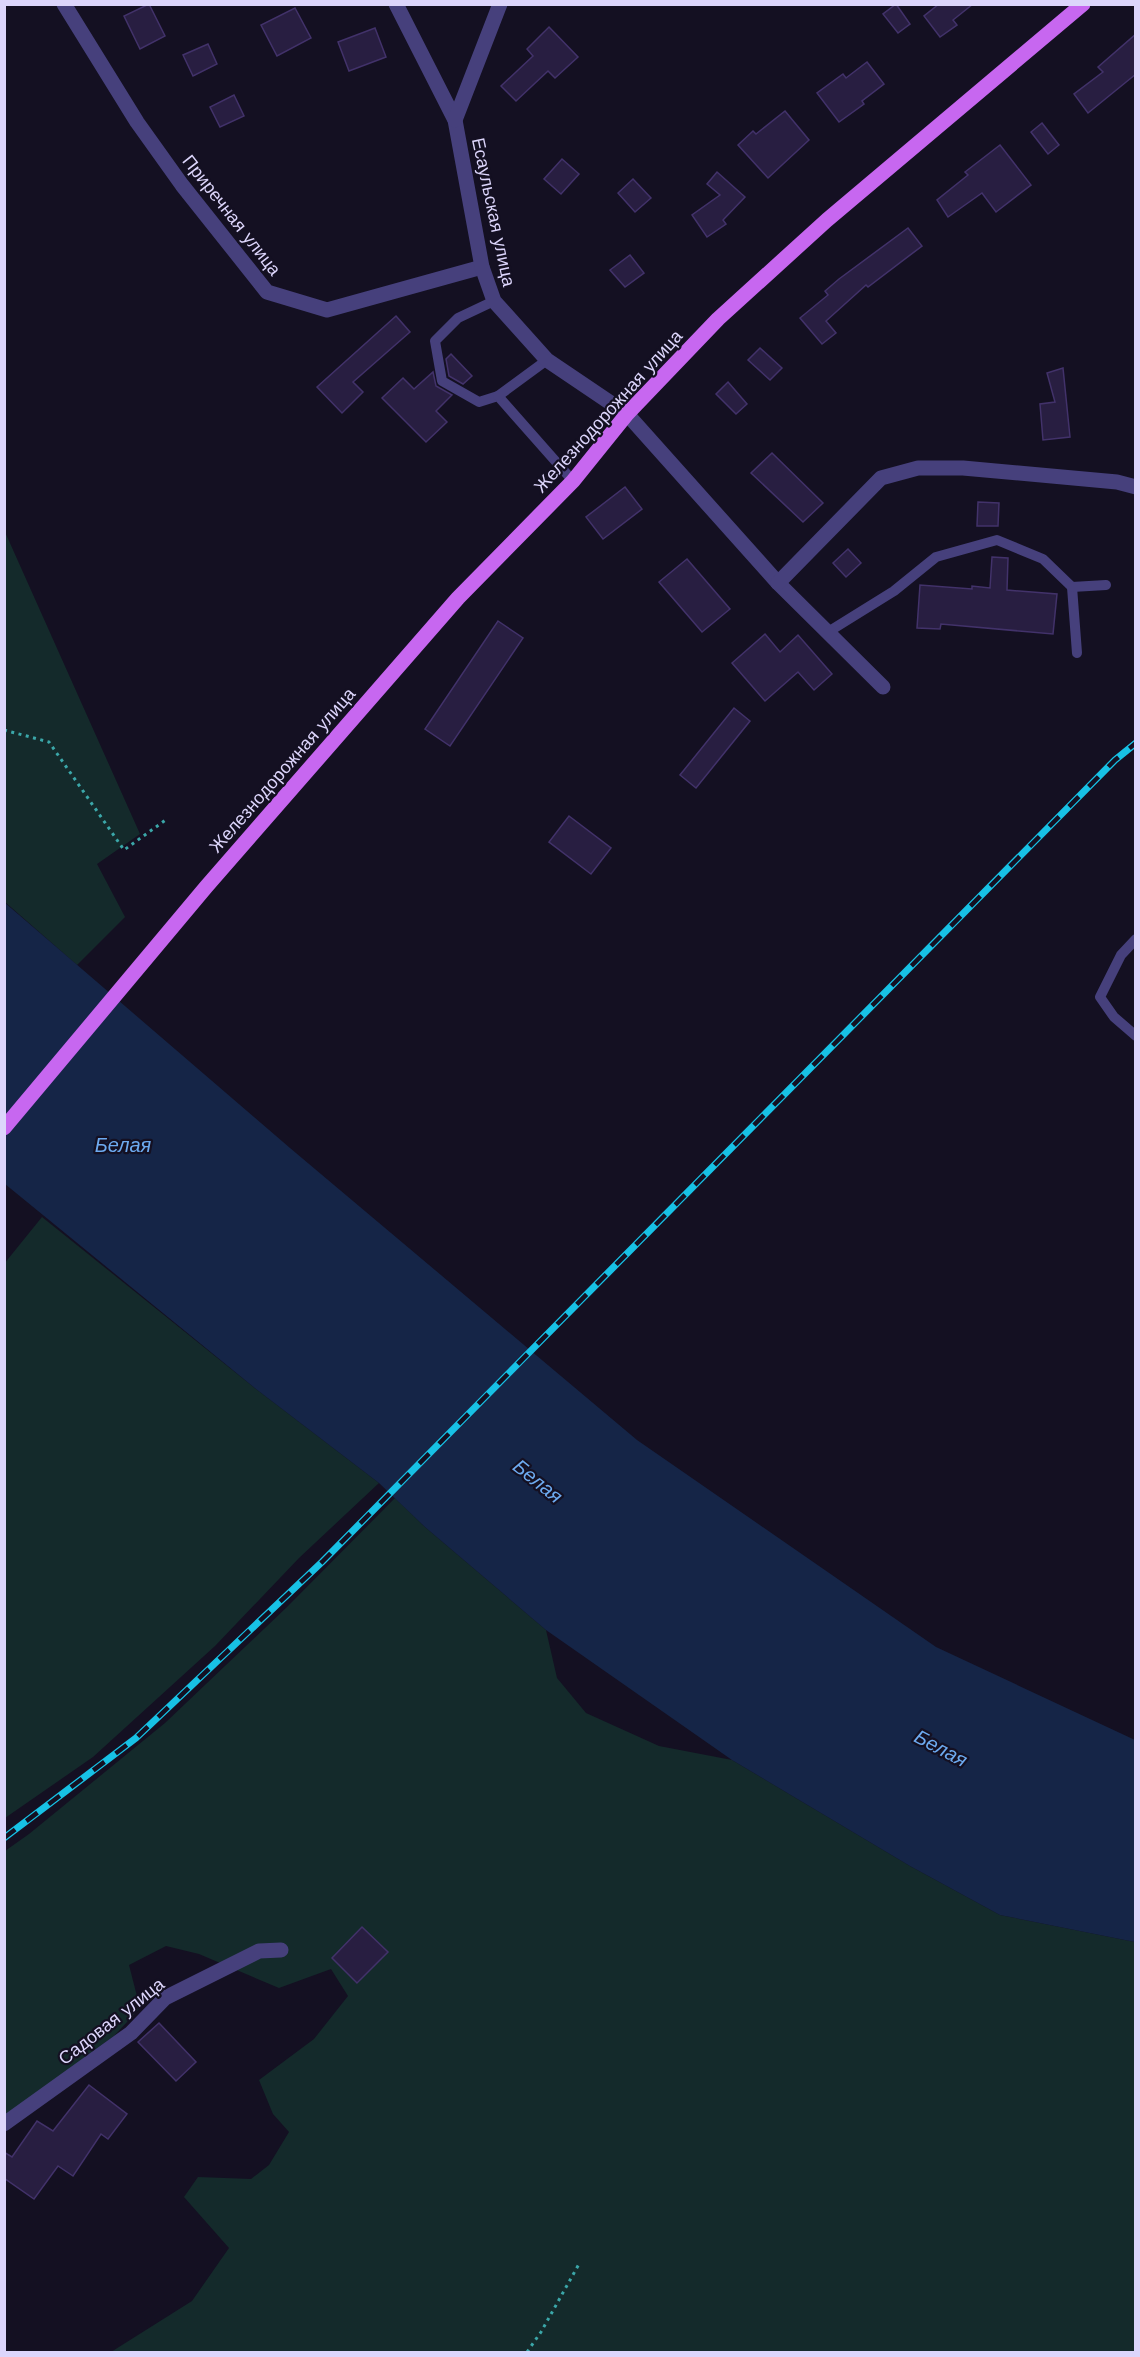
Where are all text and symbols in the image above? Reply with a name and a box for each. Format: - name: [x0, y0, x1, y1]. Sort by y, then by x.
- street label: Есаульская улица: [468, 136, 520, 289]
- street label: Приречная улица: [178, 151, 286, 280]
- street label: Железнодорожная улица: [529, 325, 687, 497]
- street label: Железнодорожная улица: [205, 683, 360, 857]
- water label: Белая: [95, 1133, 152, 1157]
- water label: Белая: [508, 1454, 568, 1508]
- water label: Белая: [910, 1724, 972, 1772]
- street label: Садовая улица: [54, 1973, 169, 2069]

